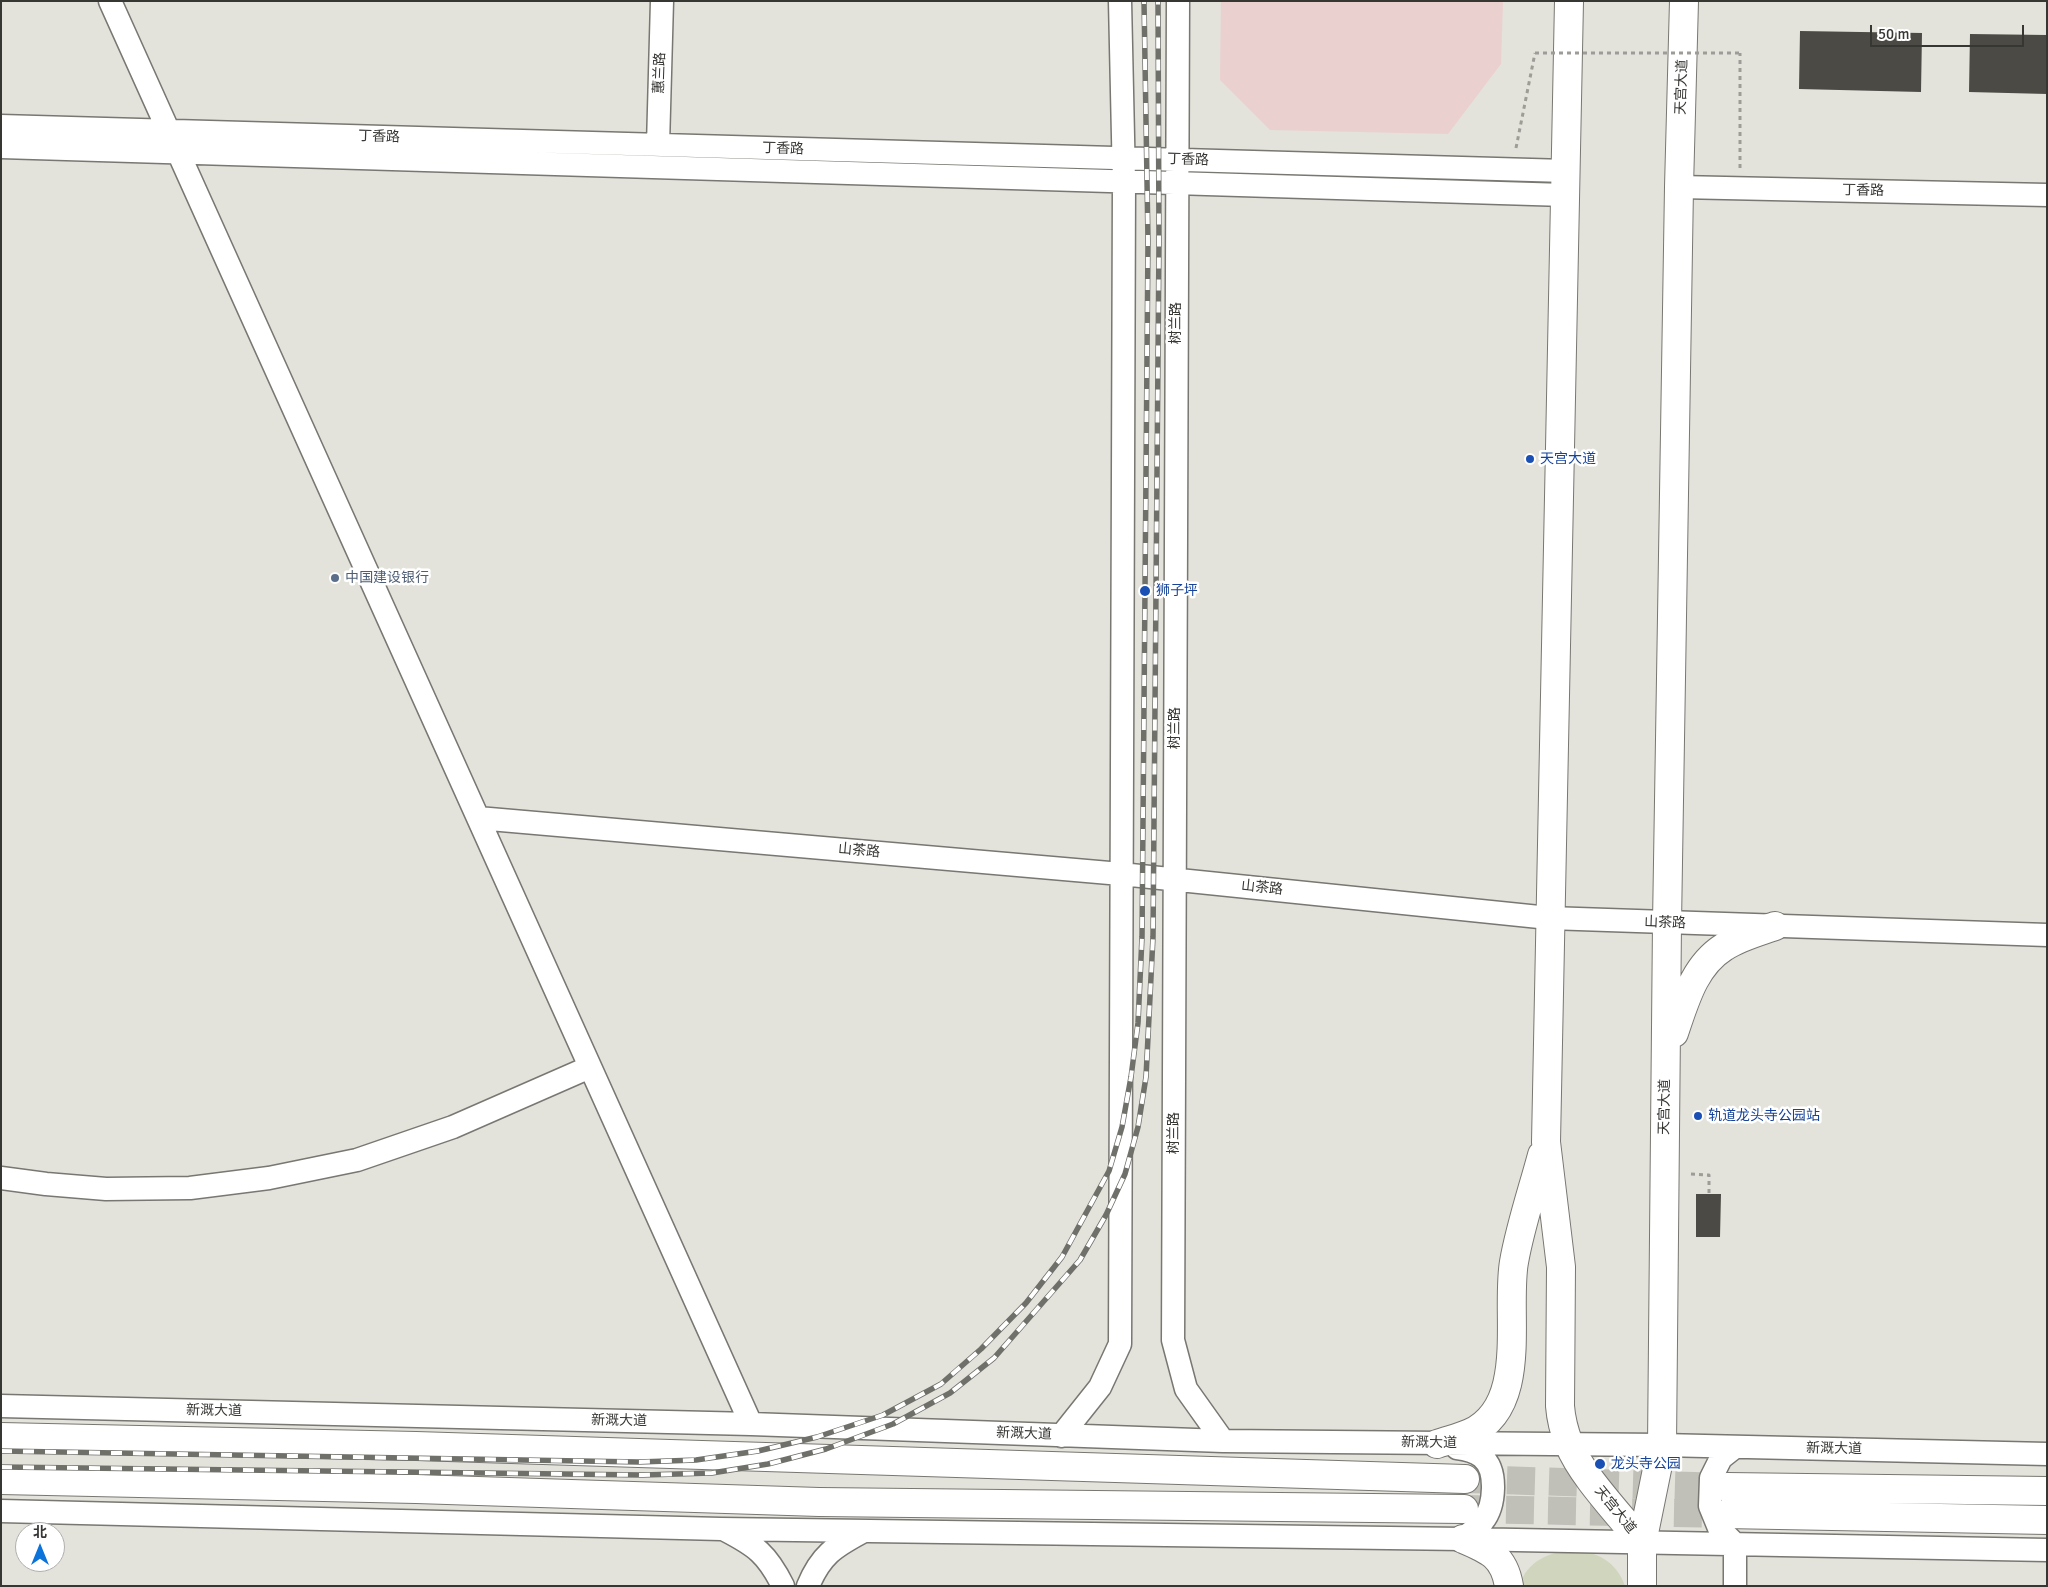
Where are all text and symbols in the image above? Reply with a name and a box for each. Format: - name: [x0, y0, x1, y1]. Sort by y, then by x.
- scale bar: [1873, 15, 2027, 47]
- text: 50 m: [1878, 25, 1909, 43]
- street label: 蕙兰路: [651, 52, 669, 94]
- street label: 天宫大道: [1673, 59, 1691, 115]
- street label: 丁香路: [358, 128, 400, 146]
- street label: 丁香路: [762, 140, 804, 158]
- street label: 丁香路: [1167, 151, 1209, 169]
- street label: 丁香路: [1842, 182, 1884, 200]
- street label: 树兰路: [1168, 302, 1184, 344]
- place label: 天宫大道: [1540, 451, 1596, 467]
- marker: 天宫大道: [1524, 453, 1536, 465]
- place label: 中国建设银行: [345, 570, 429, 586]
- marker: 中国建设银行: [329, 572, 341, 584]
- place label: 狮子坪: [1156, 583, 1198, 599]
- marker: 狮子坪: [1138, 584, 1152, 598]
- street label: 树兰路: [1167, 707, 1183, 749]
- street label: 山茶路: [837, 841, 881, 861]
- street label: 山茶路: [1240, 877, 1284, 899]
- street label: 山茶路: [1644, 914, 1686, 932]
- street label: 天宫大道: [1656, 1079, 1674, 1135]
- place label: 轨道龙头寺公园站: [1708, 1108, 1820, 1124]
- marker: 轨道龙头寺公园站: [1692, 1110, 1704, 1122]
- street label: 树兰路: [1166, 1112, 1182, 1154]
- street label: 新溉大道: [186, 1402, 242, 1420]
- street label: 新溉大道: [591, 1412, 647, 1430]
- street label: 新溉大道: [996, 1425, 1052, 1443]
- street label: 新溉大道: [1401, 1434, 1457, 1452]
- street label: 新溉大道: [1806, 1440, 1862, 1458]
- place label: 龙头寺公园: [1611, 1456, 1681, 1472]
- marker: 龙头寺公园: [1593, 1457, 1607, 1471]
- street label: 天宫大道: [1591, 1483, 1639, 1537]
- north arrow: [15, 1522, 65, 1572]
- text: 北: [33, 1524, 47, 1541]

